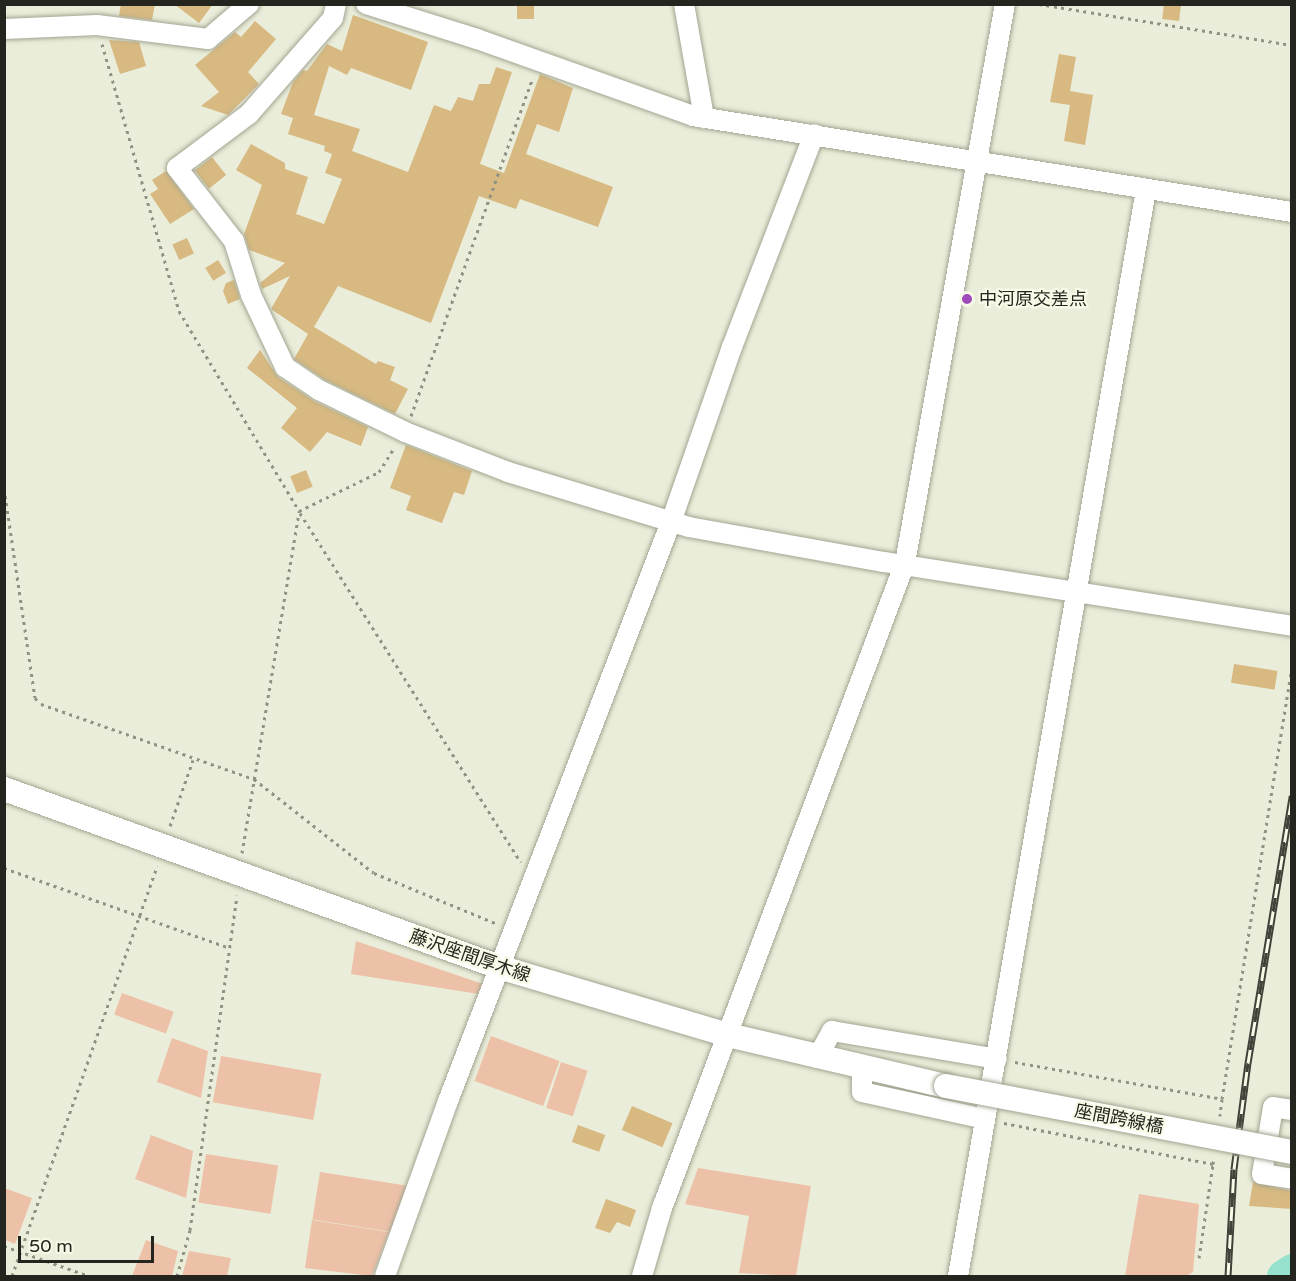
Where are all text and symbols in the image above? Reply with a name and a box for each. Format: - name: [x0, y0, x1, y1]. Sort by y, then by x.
- place label: 中河原交差点: [979, 288, 1087, 310]
- marker: 中河原交差点: [960, 292, 974, 306]
- street label: 藤沢座間厚木線: [407, 925, 533, 987]
- street label: 座間跨線橋: [1073, 1100, 1165, 1138]
- scale bar: [21, 1224, 158, 1262]
- text: 50 m: [29, 1235, 73, 1257]

